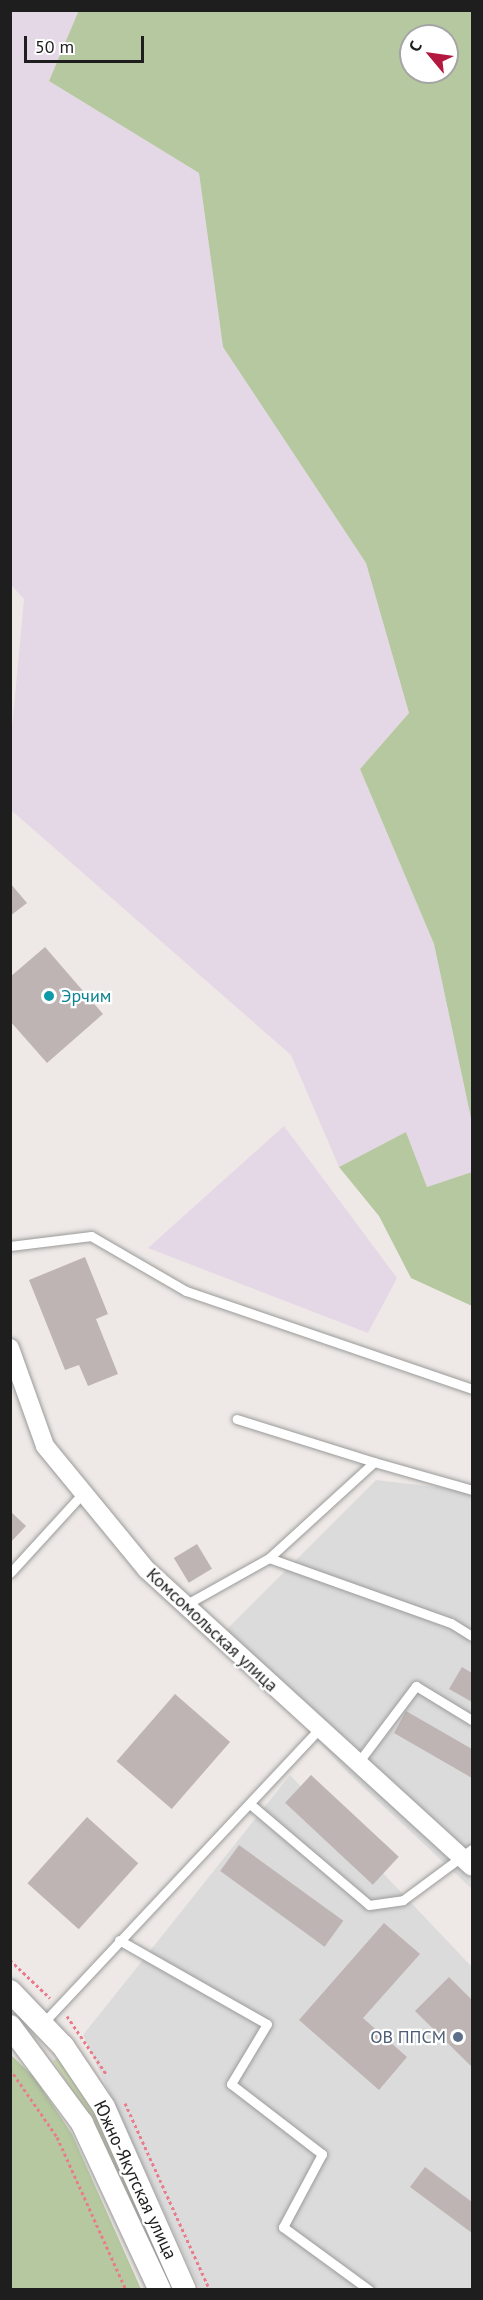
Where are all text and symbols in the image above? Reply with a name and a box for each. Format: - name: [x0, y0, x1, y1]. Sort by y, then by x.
- scale bar: [27, 24, 147, 62]
- north arrow: [399, 24, 459, 84]
- text: 50 m: [35, 35, 74, 58]
- text: С: [404, 37, 426, 55]
- place label: Эрчим: [61, 985, 111, 1007]
- marker: Эрчим: [42, 989, 56, 1003]
- street label: Комсомольская улица: [142, 1564, 282, 1696]
- place label: ОВ ППСМ: [370, 2026, 446, 2048]
- marker: ОВ ППСМ: [451, 2030, 465, 2044]
- street label: Южно-Якутская улица: [89, 2097, 181, 2263]

